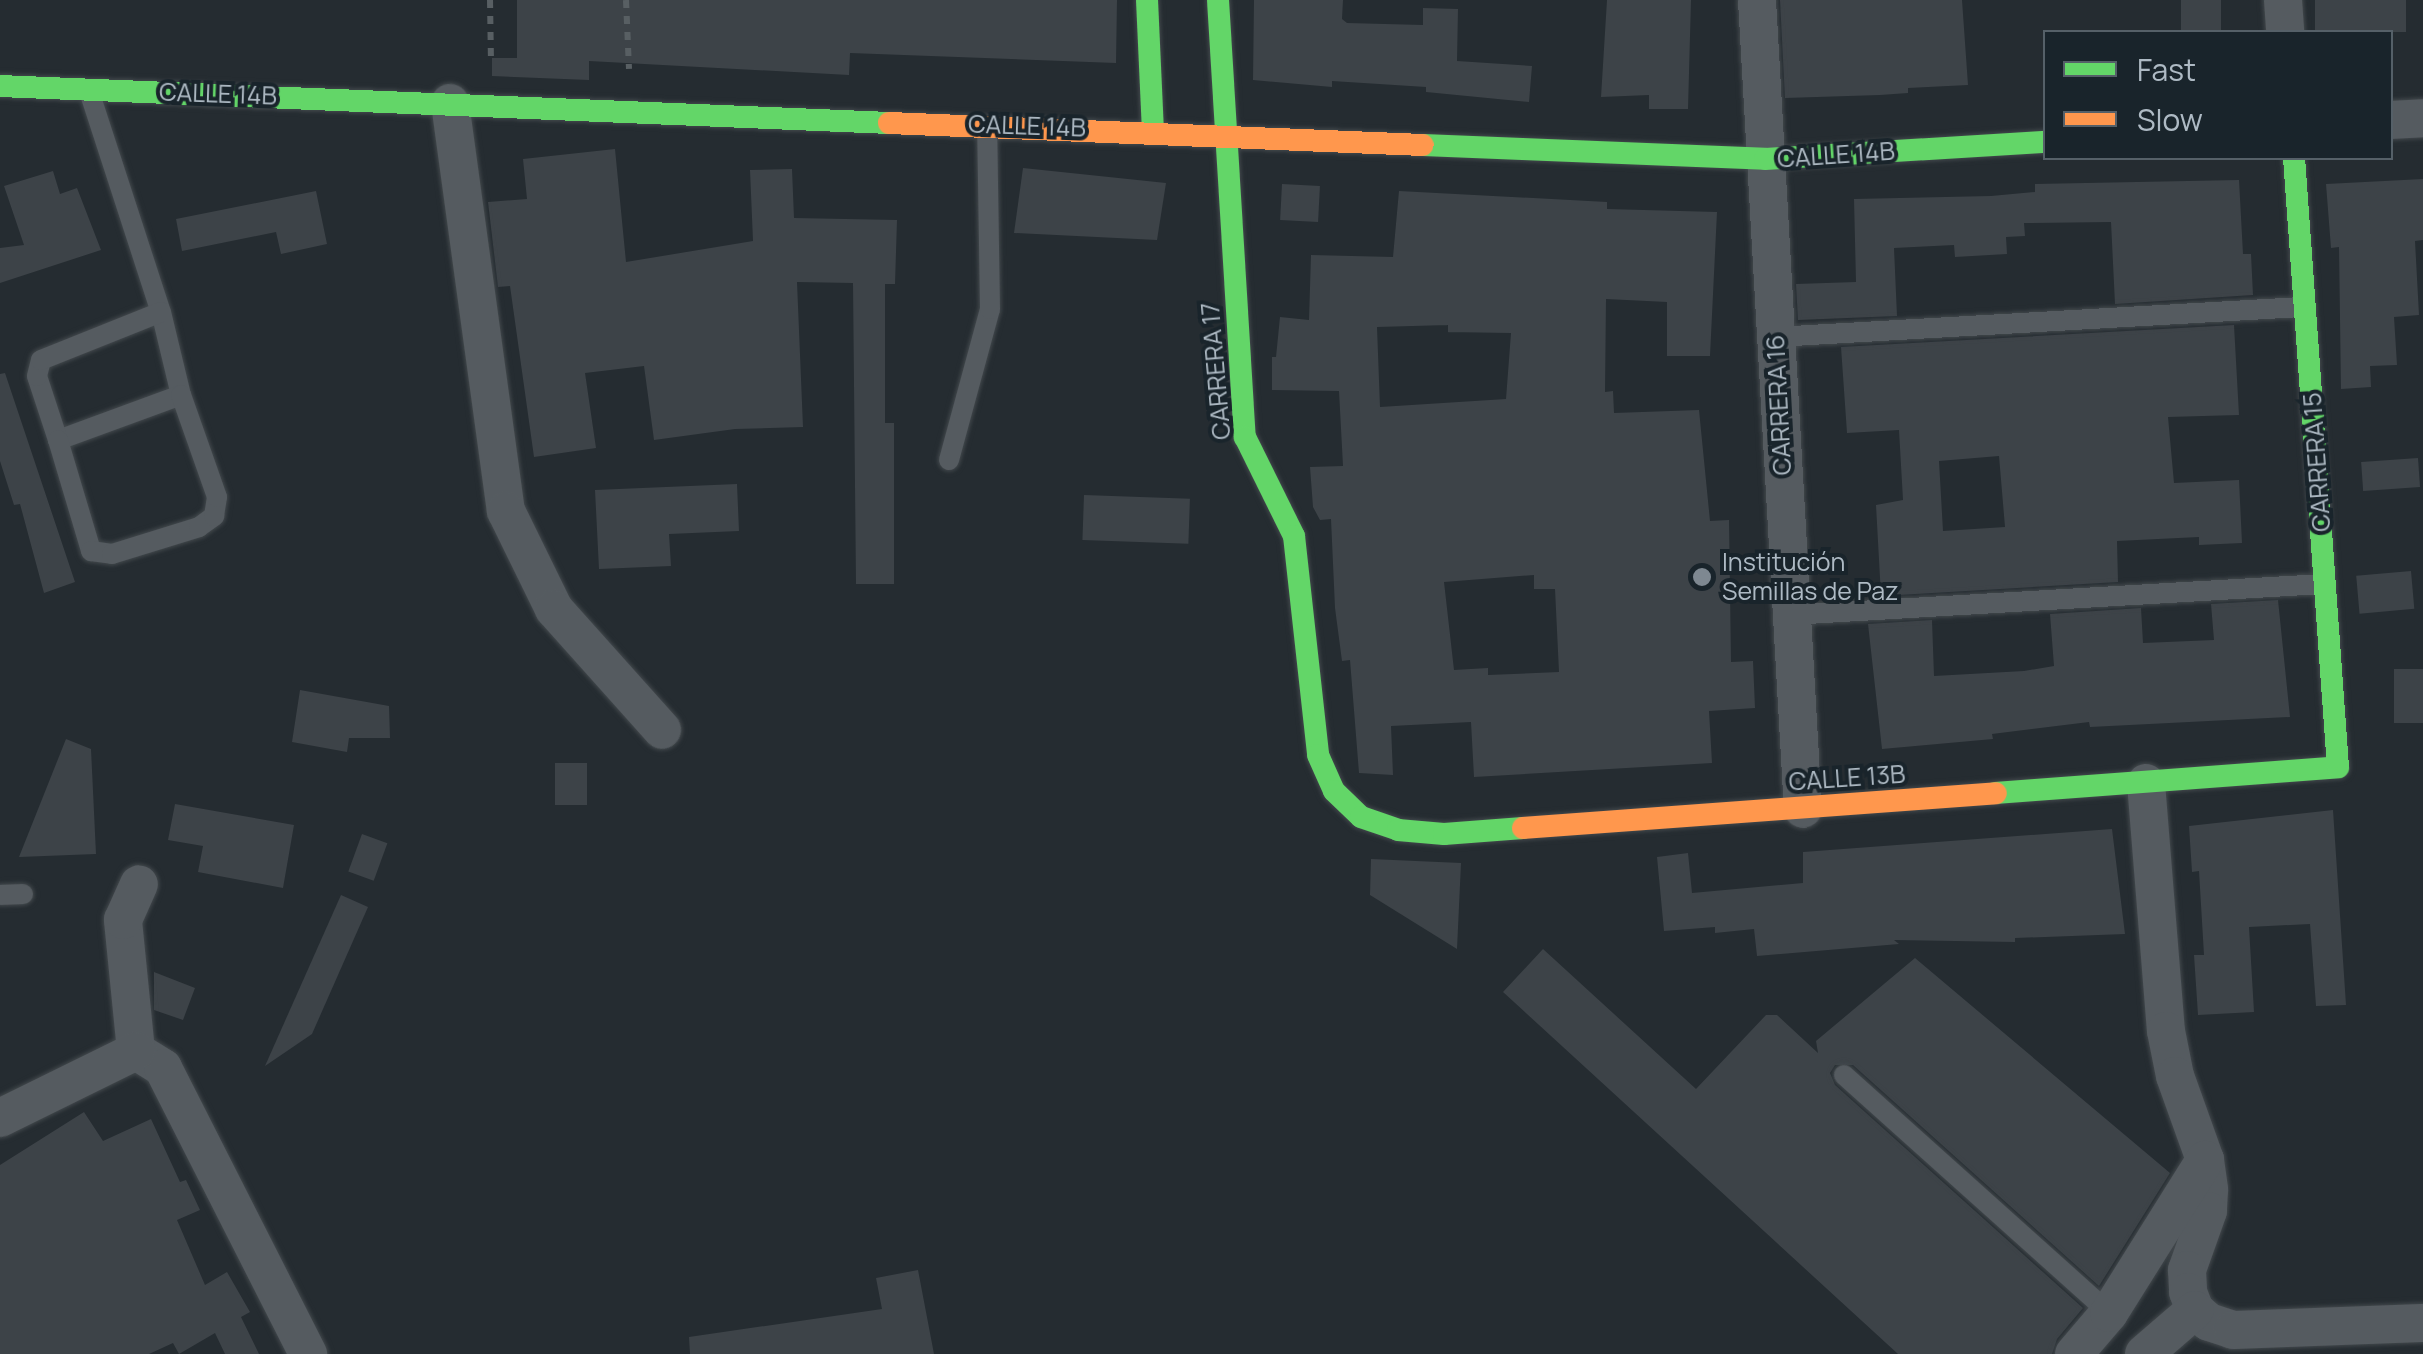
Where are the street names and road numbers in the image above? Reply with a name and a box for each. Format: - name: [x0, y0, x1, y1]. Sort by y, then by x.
- street label: CALLE 14B: [159, 77, 277, 111]
- street label: CALLE 14B: [968, 109, 1086, 143]
- street label: CALLE 14B: [1776, 136, 1896, 174]
- street label: CARRERA 17: [1195, 301, 1237, 441]
- street label: CARRERA 16: [1760, 334, 1798, 476]
- street label: CARRERA 15: [2297, 391, 2337, 533]
- street label: CALLE 13B: [1788, 759, 1906, 797]

